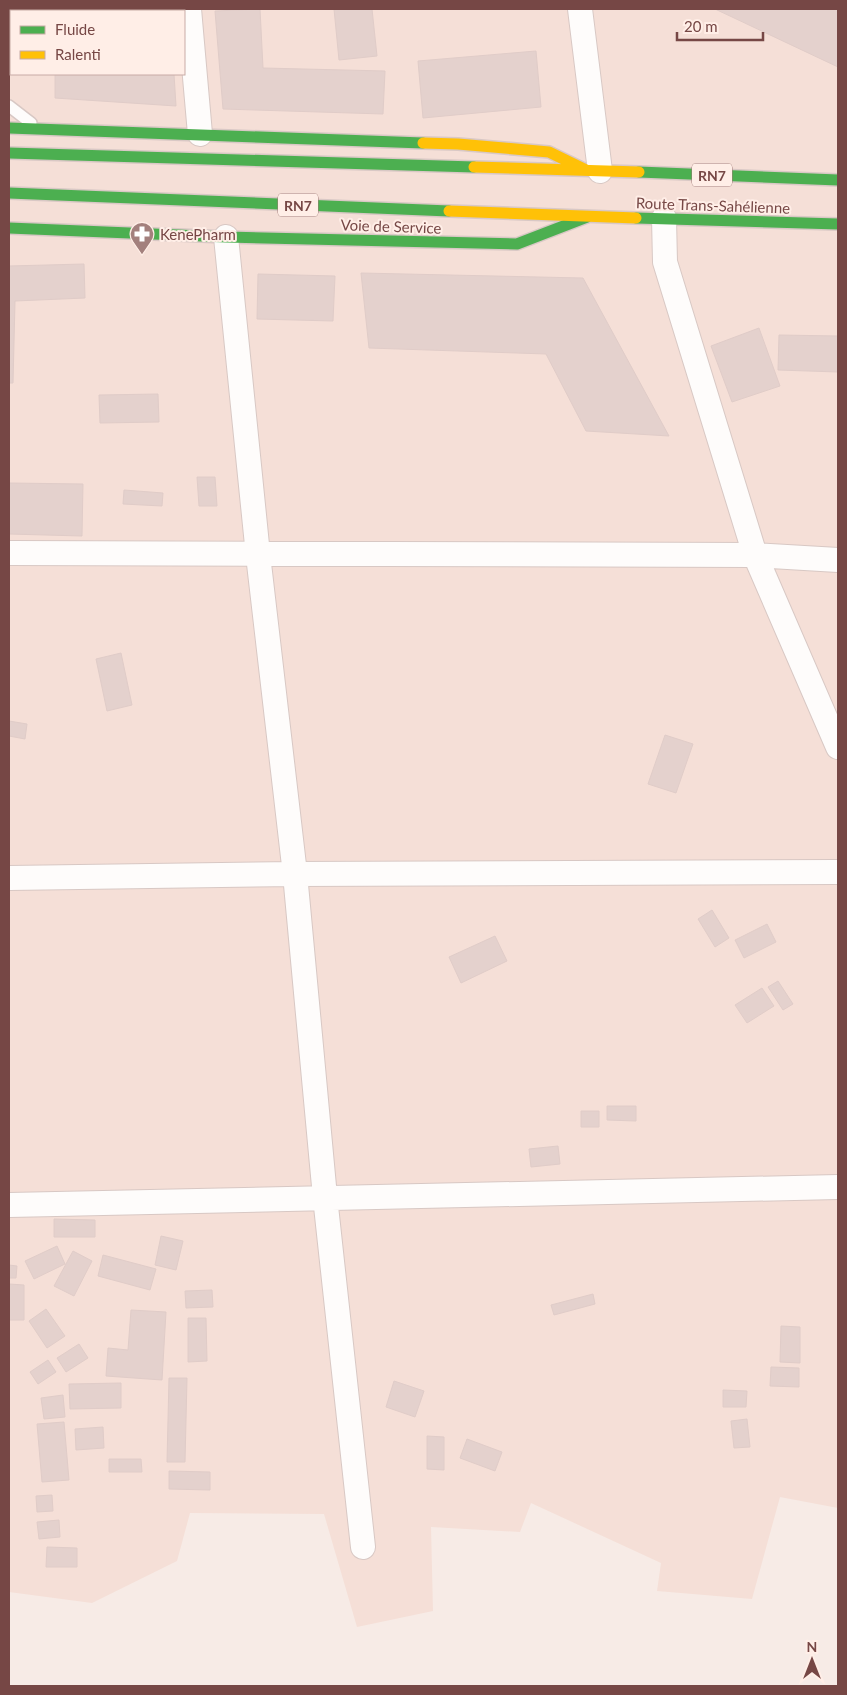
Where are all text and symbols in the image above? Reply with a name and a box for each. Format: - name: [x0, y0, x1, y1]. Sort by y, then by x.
- legend: [10, 10, 185, 75]
- scale bar: [677, 10, 763, 42]
- text: 20 m: [684, 17, 718, 35]
- text: Fluide: [55, 20, 95, 38]
- text: Ralenti: [55, 45, 101, 63]
- road number: RN7: [692, 164, 732, 186]
- street label: Route Trans-Sahélienne: [636, 193, 791, 217]
- road number: RN7: [278, 194, 318, 216]
- street label: Voie de Service: [340, 215, 442, 237]
- pharmacy icon: KenePharm: [129, 221, 155, 255]
- place label: KenePharm: [160, 225, 236, 243]
- north arrow: [787, 1635, 837, 1685]
- text: N: [807, 1638, 817, 1655]

